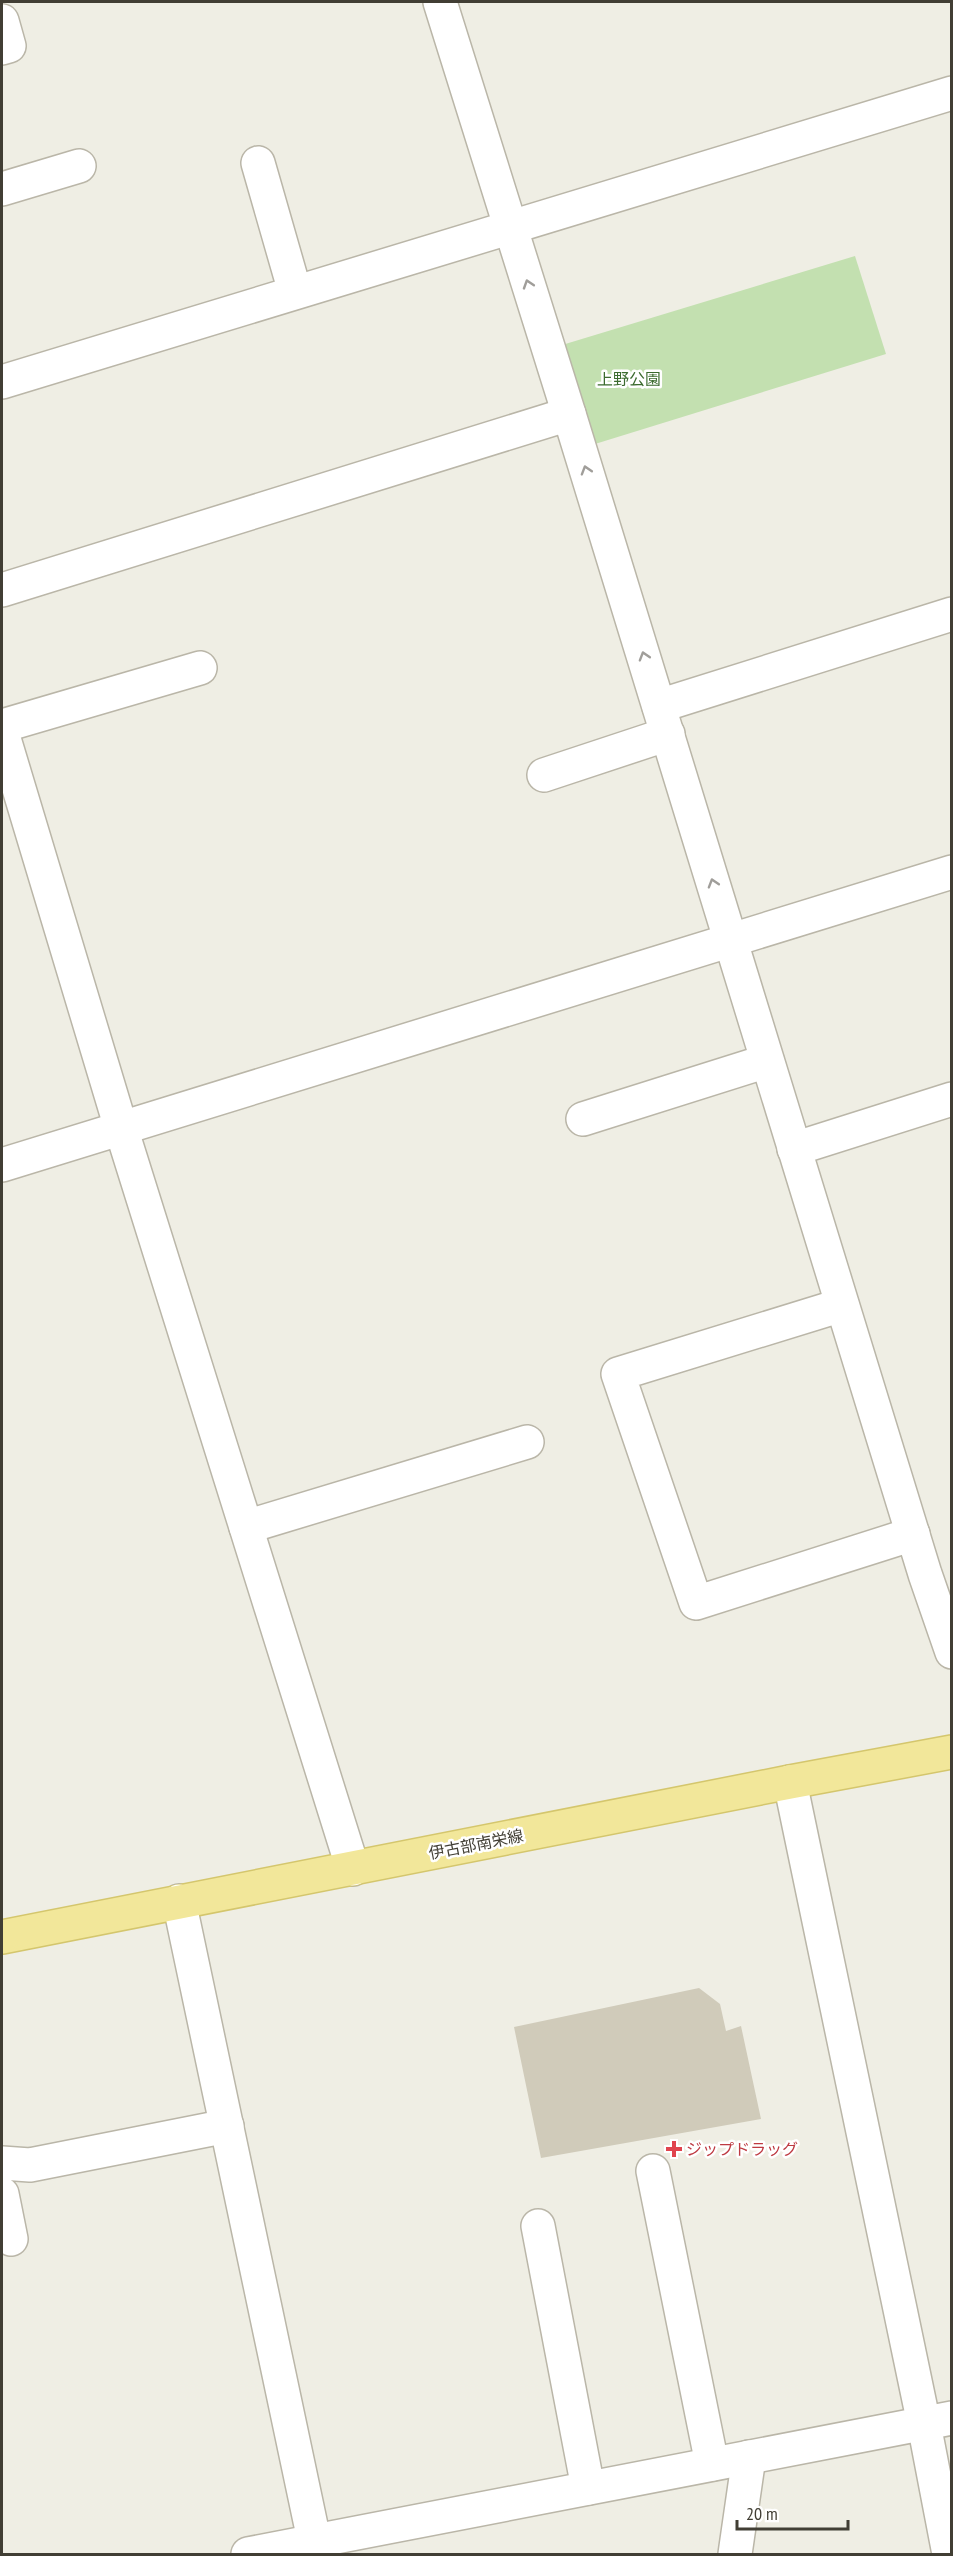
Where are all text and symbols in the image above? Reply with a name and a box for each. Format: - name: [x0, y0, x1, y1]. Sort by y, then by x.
- one-way arrow: [522, 279, 535, 290]
- park label: 上野公園: [597, 369, 661, 389]
- one-way arrow: [581, 465, 593, 476]
- one-way arrow: [639, 651, 651, 662]
- one-way arrow: [708, 878, 720, 889]
- street label: 伊古部南栄線: [427, 1825, 525, 1863]
- place label: ジップドラッグ: [686, 2139, 798, 2159]
- marker: ジップドラッグ: [667, 2142, 681, 2156]
- scale bar: [737, 2493, 848, 2531]
- text: 20 m: [746, 2502, 778, 2525]

